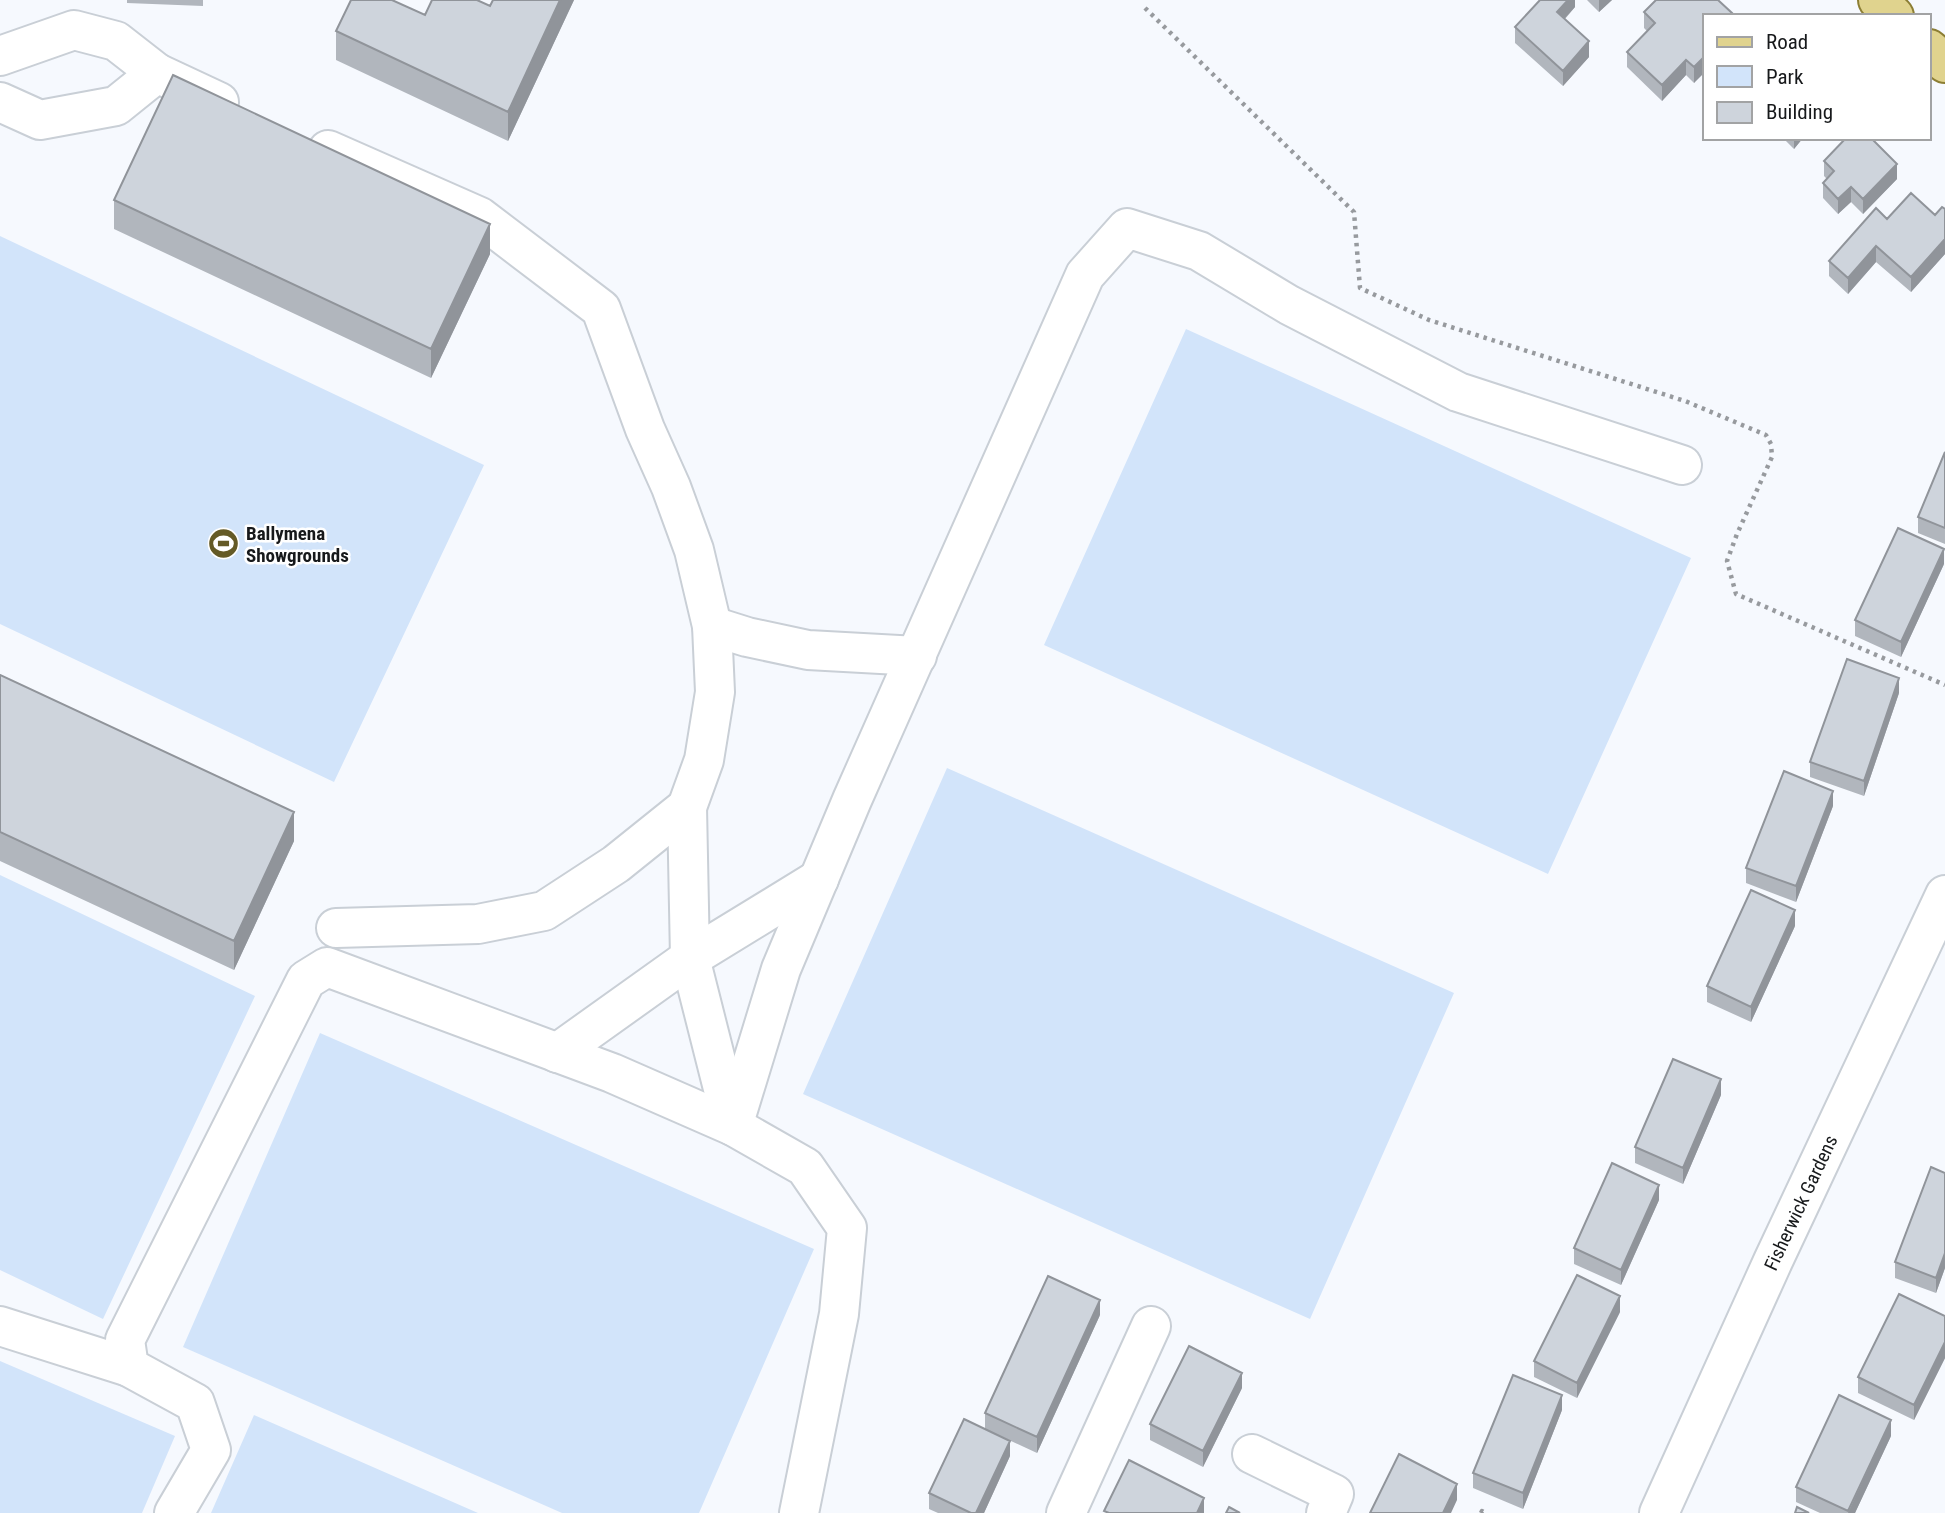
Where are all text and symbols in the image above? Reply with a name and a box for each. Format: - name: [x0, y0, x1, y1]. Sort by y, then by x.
- legend: [1703, 14, 1931, 140]
- text: Road: [1766, 30, 1808, 54]
- text: Park: [1766, 65, 1804, 89]
- text: Building: [1766, 100, 1833, 124]
- place label: Ballymena Showgrounds: [246, 522, 349, 567]
- sports icon: Ballymena Showgrounds: [206, 527, 240, 561]
- street label: Fisherwick Gardens: [1759, 1132, 1842, 1274]

